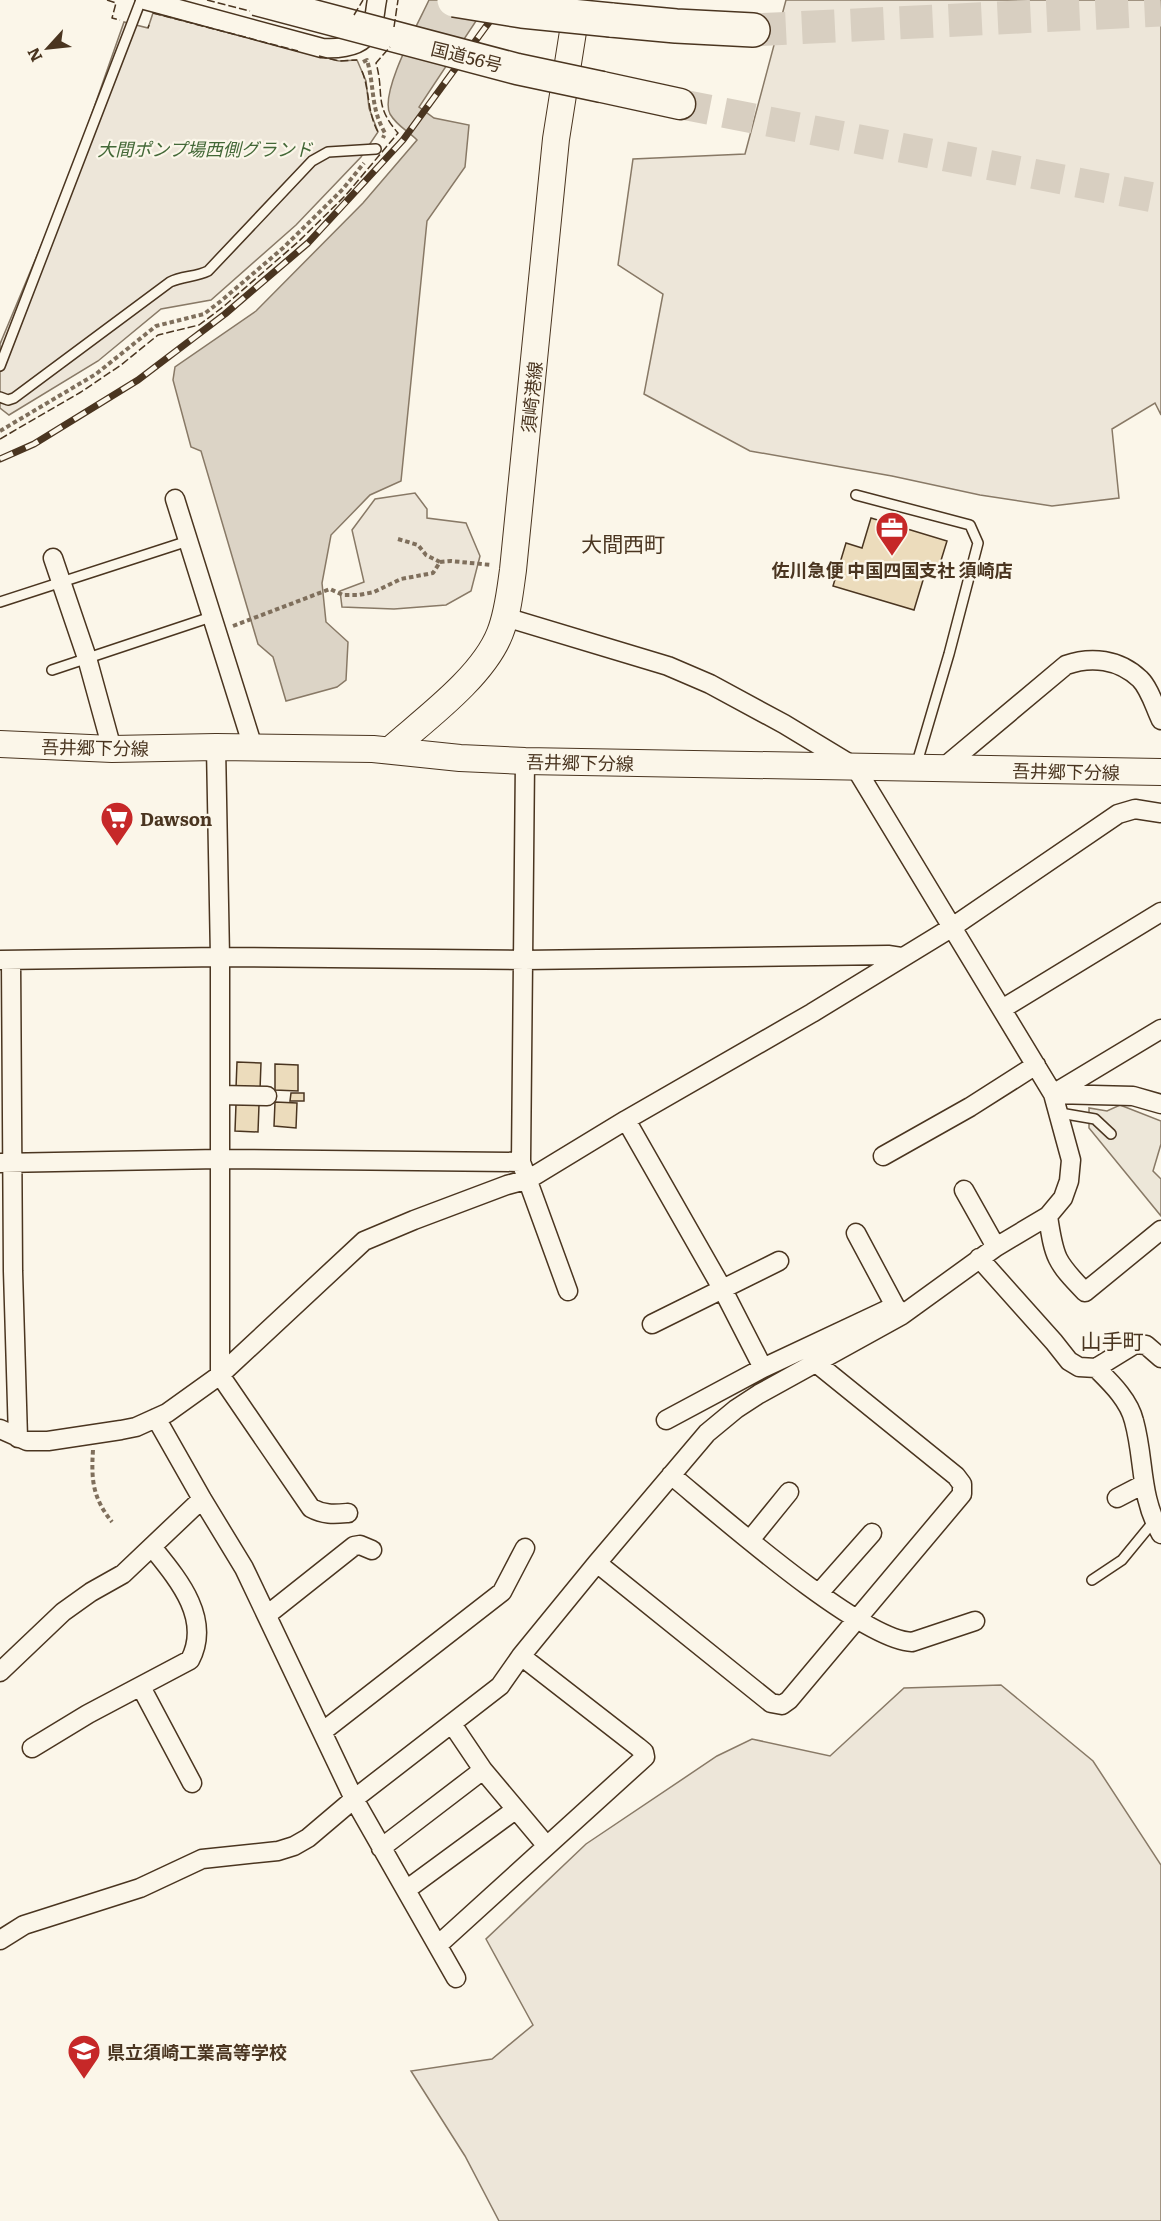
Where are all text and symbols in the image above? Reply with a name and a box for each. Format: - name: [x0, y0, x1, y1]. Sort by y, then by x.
- north arrow: [18, 18, 78, 78]
- street label: 国道56号: [428, 34, 506, 78]
- text: N: [20, 44, 47, 67]
- park label: 大間ポンプ場西側グランド: [97, 135, 314, 162]
- street label: 須崎港線: [514, 360, 548, 434]
- office icon: 佐川急便 中国四国支社 須崎店: [874, 510, 910, 557]
- district label: 大間西町: [581, 527, 665, 558]
- place label: 佐川急便 中国四国支社 須崎店: [771, 556, 1013, 583]
- street label: 吾井郷下分線: [41, 733, 149, 761]
- street label: 吾井郷下分線: [526, 748, 634, 776]
- street label: 吾井郷下分線: [1012, 757, 1120, 785]
- supermarket icon: Dawson: [99, 800, 135, 847]
- place label: Dawson: [140, 805, 213, 832]
- district label: 山手町: [1081, 1324, 1144, 1355]
- school or university icon: 県立須崎工業高等学校: [66, 2033, 102, 2080]
- place label: 県立須崎工業高等学校: [107, 2038, 287, 2065]

